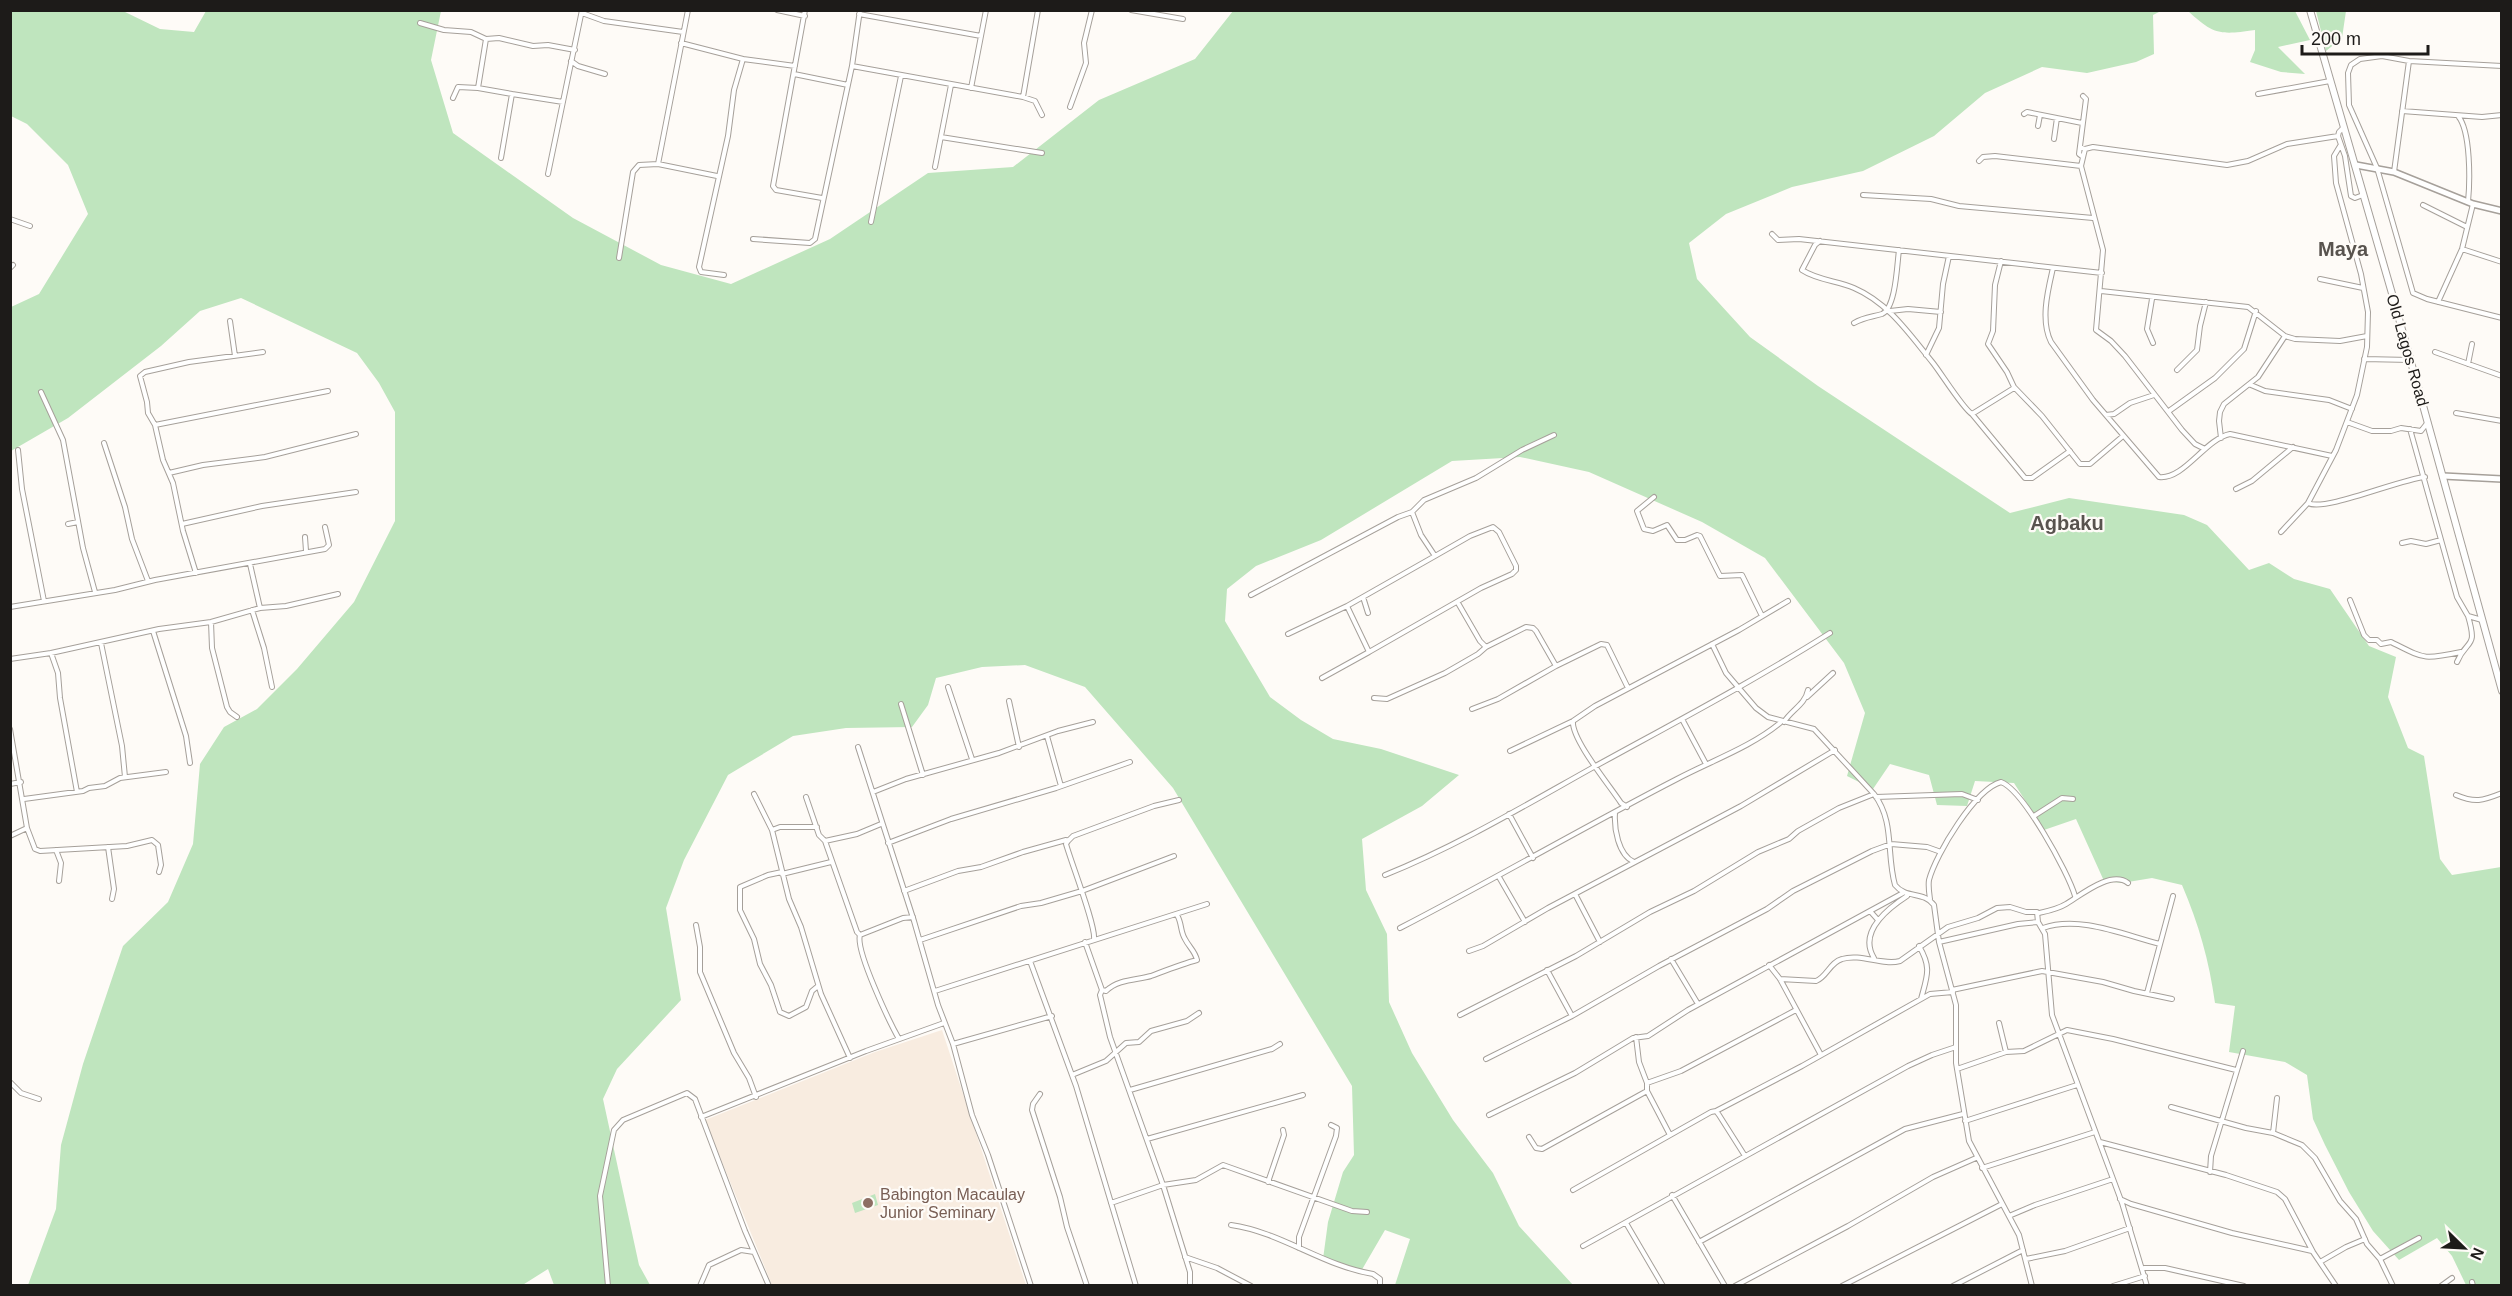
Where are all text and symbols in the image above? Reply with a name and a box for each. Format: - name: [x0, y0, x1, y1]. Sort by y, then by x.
- scale bar: [2302, 18, 2428, 56]
- text: 200 m: [2311, 29, 2361, 49]
- district label: Maya: [2318, 238, 2369, 260]
- street label: Old Lagos Road: [2383, 292, 2432, 408]
- district label: Agbaku: [2030, 512, 2104, 534]
- place label: Babington Macaulay Junior Seminary: [880, 1186, 1025, 1221]
- marker: Babington Macaulay Junior Seminary: [861, 1196, 875, 1210]
- north arrow: [2434, 1218, 2494, 1278]
- text: N: [2467, 1245, 2487, 1263]

